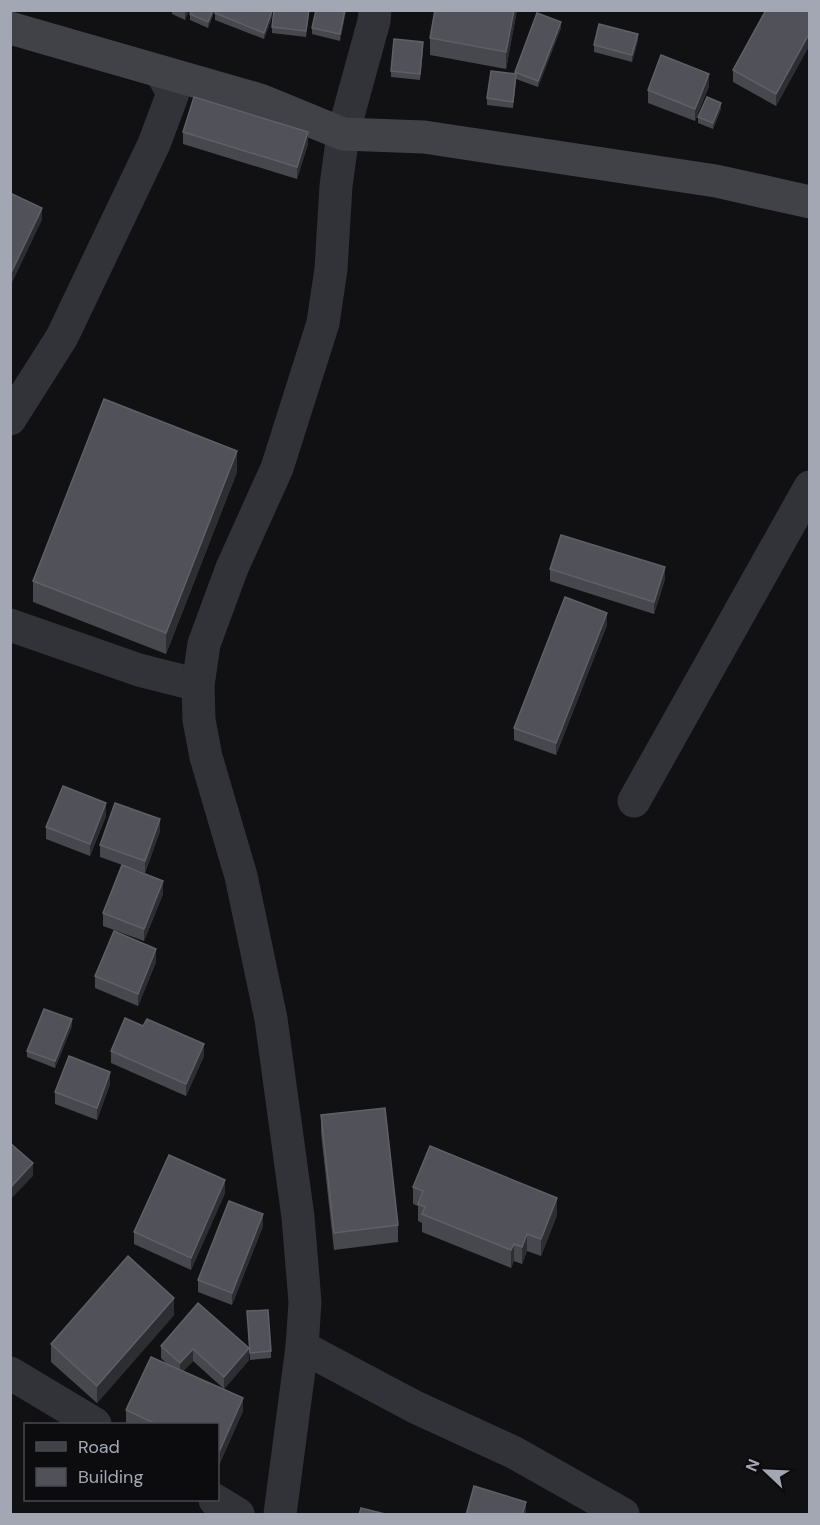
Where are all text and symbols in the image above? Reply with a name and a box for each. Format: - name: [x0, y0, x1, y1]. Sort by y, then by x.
- legend: [24, 1423, 219, 1501]
- text: Road: [78, 1435, 120, 1459]
- north arrow: [736, 1441, 796, 1501]
- text: N: [741, 1456, 765, 1475]
- text: Building: [78, 1465, 143, 1489]

